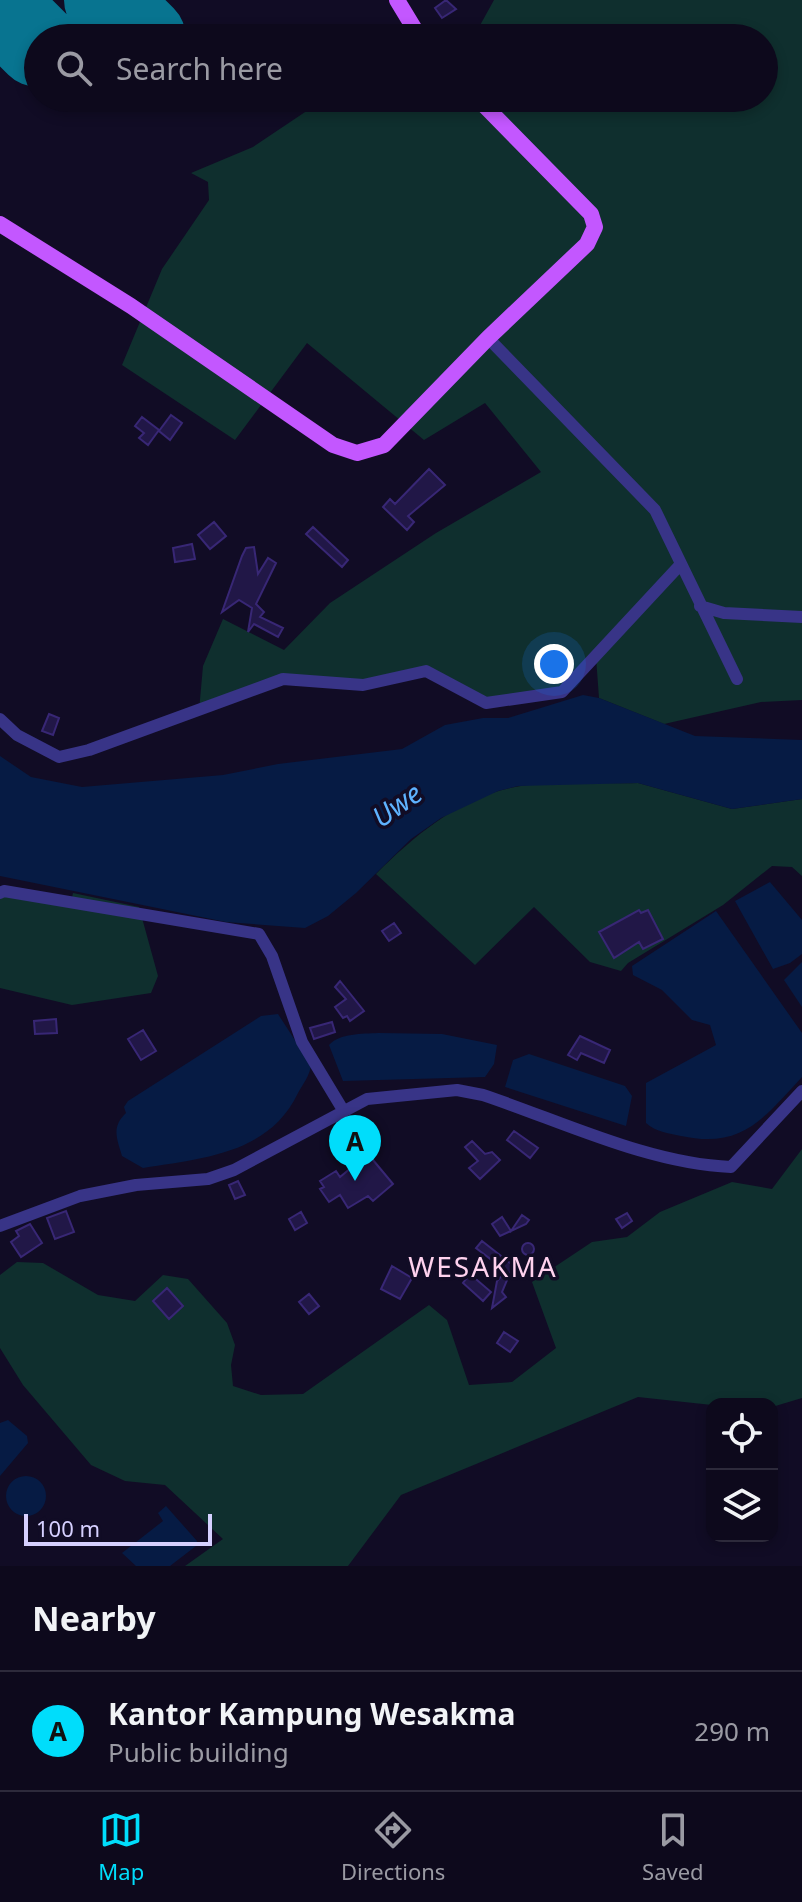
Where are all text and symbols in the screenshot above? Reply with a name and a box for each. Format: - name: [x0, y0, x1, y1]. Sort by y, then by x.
- search box: [24, 24, 778, 112]
- icon: search: [52, 46, 96, 90]
- text: Search here: [116, 48, 283, 89]
- your location: [534, 644, 574, 684]
- water label: Uwe: [364, 773, 429, 835]
- pin: A: [329, 1115, 381, 1181]
- district label: WESAKMA: [408, 1247, 558, 1285]
- map controls: [706, 1398, 778, 1542]
- button: locate: [706, 1398, 778, 1470]
- button: layers: [706, 1470, 778, 1542]
- scale bar: [24, 1510, 212, 1546]
- text: 100 m: [36, 1513, 100, 1543]
- text: Nearby: [32, 1595, 156, 1641]
- text: Kantor Kampung Wesakma: [108, 1693, 515, 1734]
- text: A: [49, 1713, 67, 1749]
- text: 290 m: [694, 1713, 770, 1749]
- text: Public building: [108, 1734, 289, 1770]
- tab: Map: [98, 1808, 144, 1886]
- tab: Directions: [341, 1808, 445, 1886]
- tab: Saved: [642, 1808, 704, 1886]

